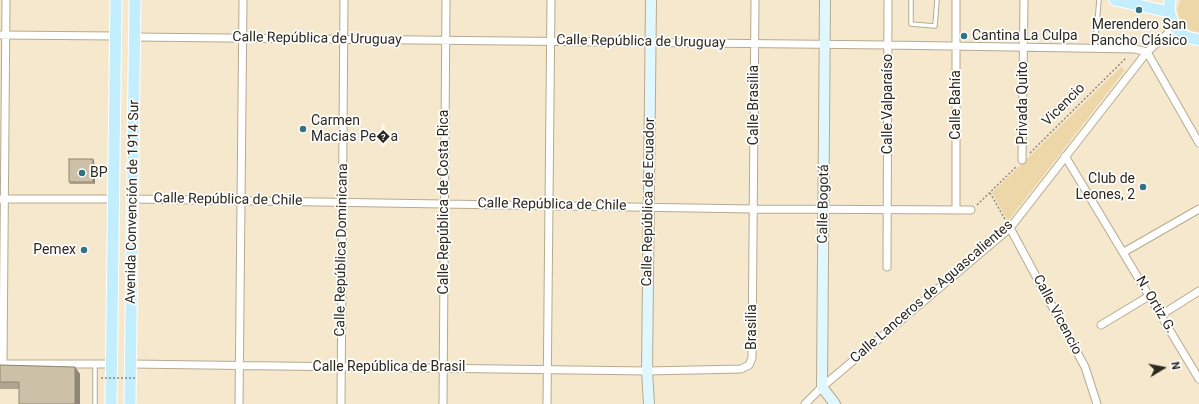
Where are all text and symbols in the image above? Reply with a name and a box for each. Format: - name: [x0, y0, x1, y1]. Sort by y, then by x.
- marker: Merendero San Pancho Clásico: [1134, 5, 1144, 15]
- place label: Merendero San Pancho Clásico: [1091, 17, 1187, 50]
- place label: Cantina La Culpa: [972, 28, 1078, 44]
- street label: Calle República de Uruguay: [232, 29, 402, 49]
- marker: Cantina La Culpa: [959, 31, 969, 41]
- street label: Calle República de Uruguay: [556, 32, 726, 52]
- street label: Calle Valparaíso: [880, 54, 896, 154]
- street label: Privada Quito: [1015, 61, 1031, 145]
- street label: Calle Brasilia: [746, 65, 762, 145]
- street label: Calle Bahía: [948, 70, 964, 140]
- street label: Vicencio: [1039, 80, 1089, 130]
- street label: Avenida Convención de 1914 Sur: [123, 100, 143, 304]
- street label: Calle República de Costa Rica: [436, 110, 452, 294]
- place label: Carmen Macias Pe�a: [311, 113, 398, 146]
- street label: Calle República de Ecuador: [639, 117, 659, 287]
- marker: Carmen Macias Pe�a: [298, 124, 308, 134]
- street label: Calle República Dominicana: [332, 163, 352, 337]
- street label: Calle Bogotá: [815, 164, 833, 244]
- place label: BP: [90, 165, 108, 181]
- marker: BP: [77, 168, 87, 178]
- place label: Club de Leones, 2: [1076, 171, 1135, 204]
- marker: Club de Leones, 2: [1138, 182, 1148, 192]
- street label: Calle República de Chile: [153, 190, 303, 210]
- street label: Calle República de Chile: [477, 195, 627, 215]
- street label: Calle Lanceros de Aguascalientes: [847, 217, 1017, 367]
- place label: Pemex: [33, 242, 76, 258]
- marker: Pemex: [79, 245, 89, 255]
- street label: Calle Vicencio: [1029, 272, 1085, 358]
- street label: N. Ortiz G.: [1131, 273, 1179, 337]
- street label: Brasilia: [744, 304, 760, 350]
- north arrow: [1143, 348, 1183, 388]
- street label: Calle República de Brasil: [313, 359, 465, 375]
- text: N: [1168, 361, 1182, 371]

